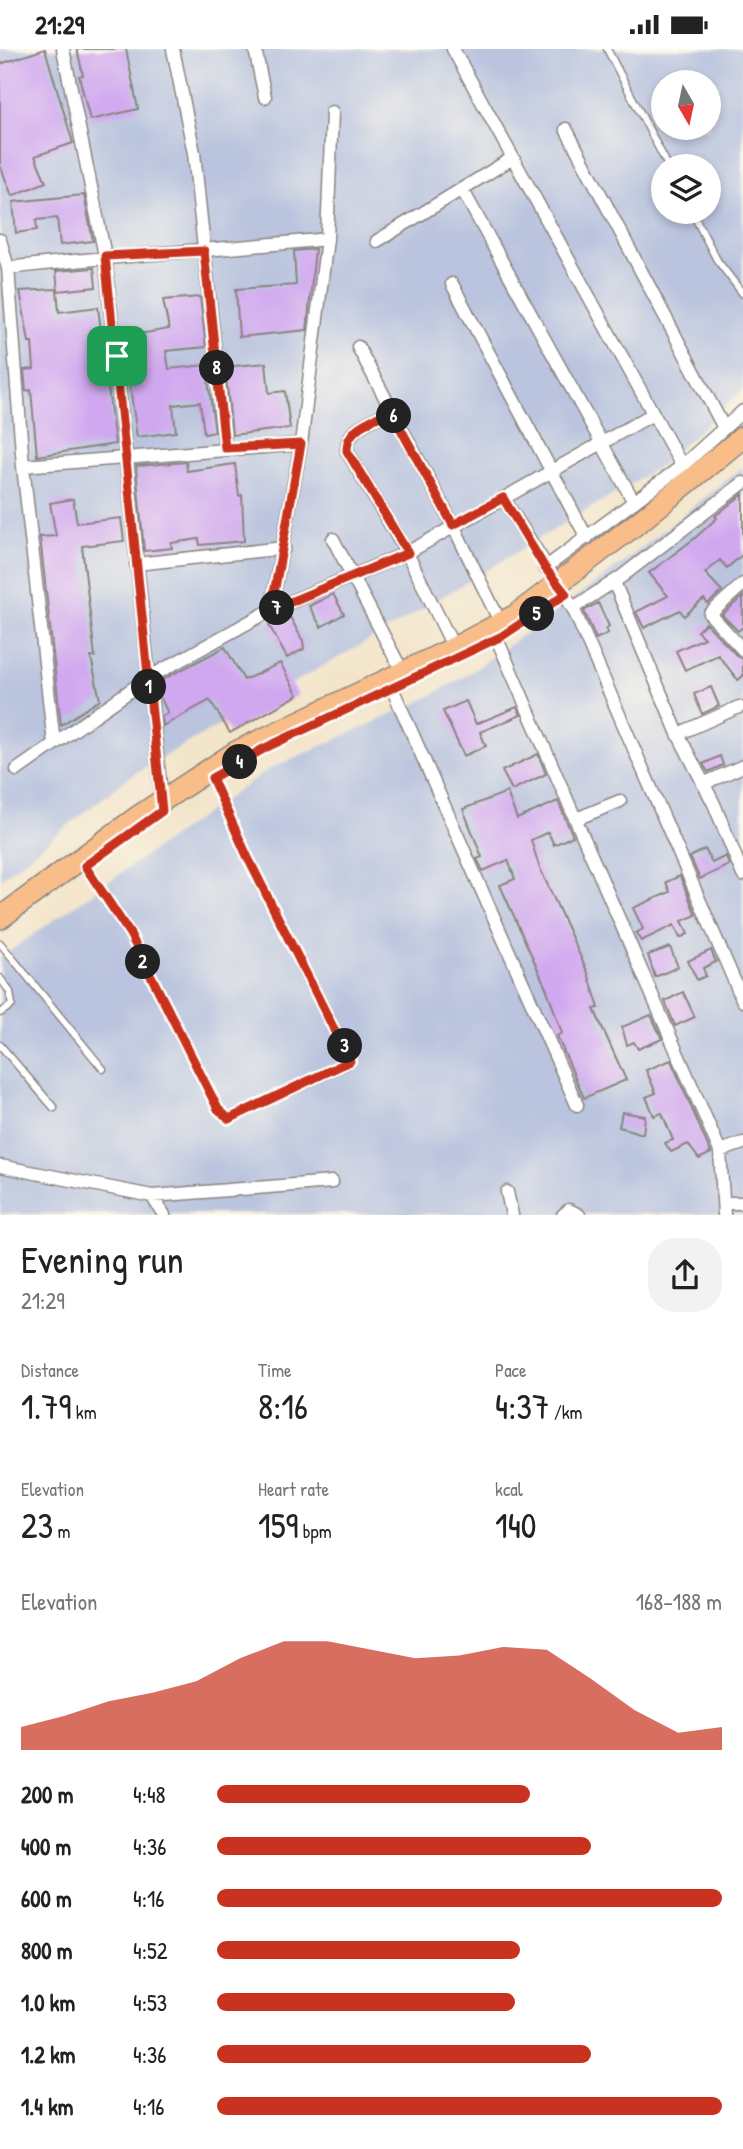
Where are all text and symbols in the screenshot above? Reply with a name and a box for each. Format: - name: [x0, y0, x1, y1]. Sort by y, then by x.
- text: 21:29: [35, 7, 84, 42]
- north arrow: [651, 70, 721, 140]
- map controls: [651, 70, 721, 224]
- button: layers: [651, 154, 721, 224]
- pin: [87, 326, 147, 386]
- icon: arrive: [98, 337, 136, 375]
- pin: 8: [200, 351, 234, 385]
- text: 8: [212, 354, 221, 380]
- pin: 6: [376, 399, 412, 433]
- text: 6: [390, 402, 397, 428]
- pin: 7: [260, 591, 294, 625]
- text: 7: [272, 594, 281, 620]
- pin: 5: [520, 597, 554, 631]
- text: 5: [532, 600, 541, 626]
- pin: 1: [132, 669, 166, 705]
- text: 1: [145, 673, 152, 699]
- pin: 4: [222, 745, 258, 779]
- text: 4: [236, 748, 243, 774]
- pin: 2: [125, 944, 160, 979]
- text: 2: [138, 948, 147, 974]
- pin: 3: [328, 1028, 362, 1063]
- text: 3: [340, 1032, 349, 1058]
- text: Evening run: [21, 1233, 184, 1285]
- button: share: [648, 1238, 722, 1312]
- text: 21:29: [21, 1285, 65, 1316]
- text: Distance: [21, 1357, 79, 1383]
- text: Time: [258, 1357, 292, 1383]
- text: Pace: [495, 1357, 527, 1383]
- text: 1.79: [21, 1383, 71, 1430]
- text: 8:16: [258, 1383, 308, 1430]
- text: 4:37: [495, 1383, 549, 1430]
- text: km: [71, 1399, 97, 1425]
- text: /km: [549, 1399, 582, 1425]
- text: Elevation: [21, 1476, 84, 1502]
- text: Heart rate: [258, 1476, 329, 1502]
- text: kcal: [495, 1476, 523, 1502]
- text: 23: [21, 1502, 53, 1549]
- text: 159: [258, 1502, 298, 1549]
- text: 140: [495, 1502, 537, 1549]
- text: m: [53, 1518, 70, 1544]
- text: bpm: [298, 1518, 332, 1544]
- text: Elevation: [21, 1586, 97, 1617]
- text: 168–188 m: [636, 1586, 722, 1617]
- text: 200 m: [21, 1779, 73, 1810]
- text: 4:48: [133, 1779, 166, 1810]
- text: 400 m: [21, 1831, 71, 1862]
- text: 4:36: [133, 1831, 166, 1862]
- text: 600 m: [21, 1883, 72, 1914]
- text: 4:16: [133, 1883, 165, 1914]
- text: 800 m: [21, 1935, 73, 1966]
- text: 4:52: [133, 1935, 167, 1966]
- text: 1.0 km: [21, 1987, 75, 2018]
- text: 4:53: [133, 1987, 167, 2018]
- text: 1.2 km: [21, 2039, 76, 2070]
- text: 4:36: [133, 2039, 166, 2070]
- text: 1.4 km: [21, 2091, 73, 2122]
- text: 4:16: [133, 2091, 165, 2122]

